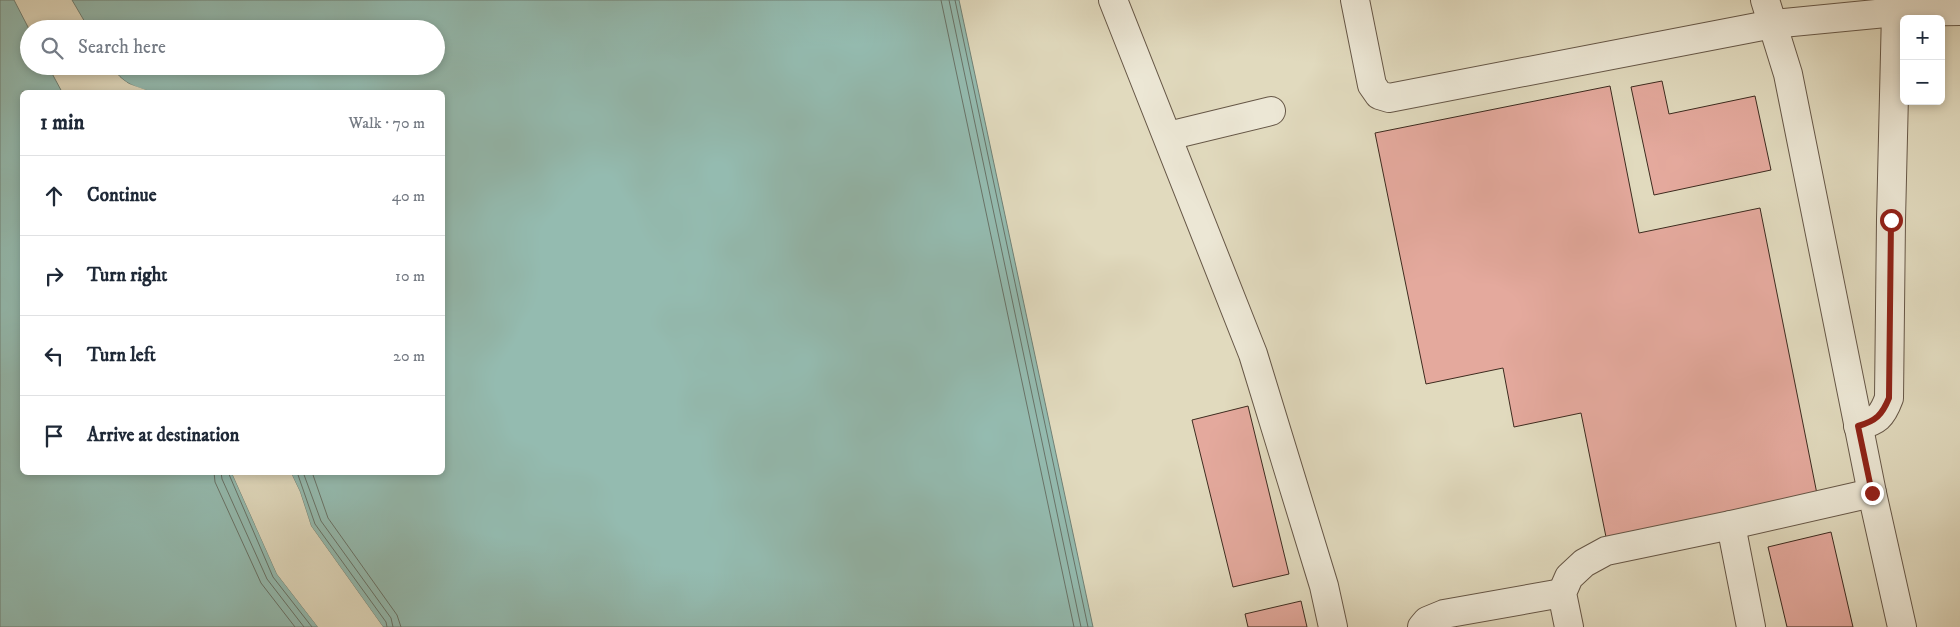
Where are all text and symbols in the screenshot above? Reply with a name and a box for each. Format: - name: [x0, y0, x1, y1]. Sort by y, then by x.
- map controls: [1900, 15, 1945, 105]
- button: +: [1900, 15, 1945, 60]
- search box: [20, 20, 445, 75]
- icon: search: [38, 34, 66, 62]
- text: Search here: [78, 36, 166, 59]
- button: −: [1900, 60, 1945, 105]
- text: 1 min: [40, 110, 84, 136]
- text: Walk · 70 m: [349, 113, 425, 133]
- icon: ahead: [40, 182, 68, 210]
- text: Continue: [87, 184, 157, 207]
- text: 40 m: [392, 186, 425, 206]
- route start: [1880, 209, 1903, 232]
- icon: right: [40, 262, 68, 290]
- text: Turn right: [87, 264, 167, 287]
- text: 10 m: [395, 266, 425, 286]
- icon: left: [40, 342, 68, 370]
- text: Turn left: [87, 344, 156, 367]
- text: 20 m: [393, 346, 425, 366]
- icon: arrive: [40, 422, 68, 450]
- text: Arrive at destination: [87, 424, 239, 447]
- route end: [1861, 482, 1884, 505]

